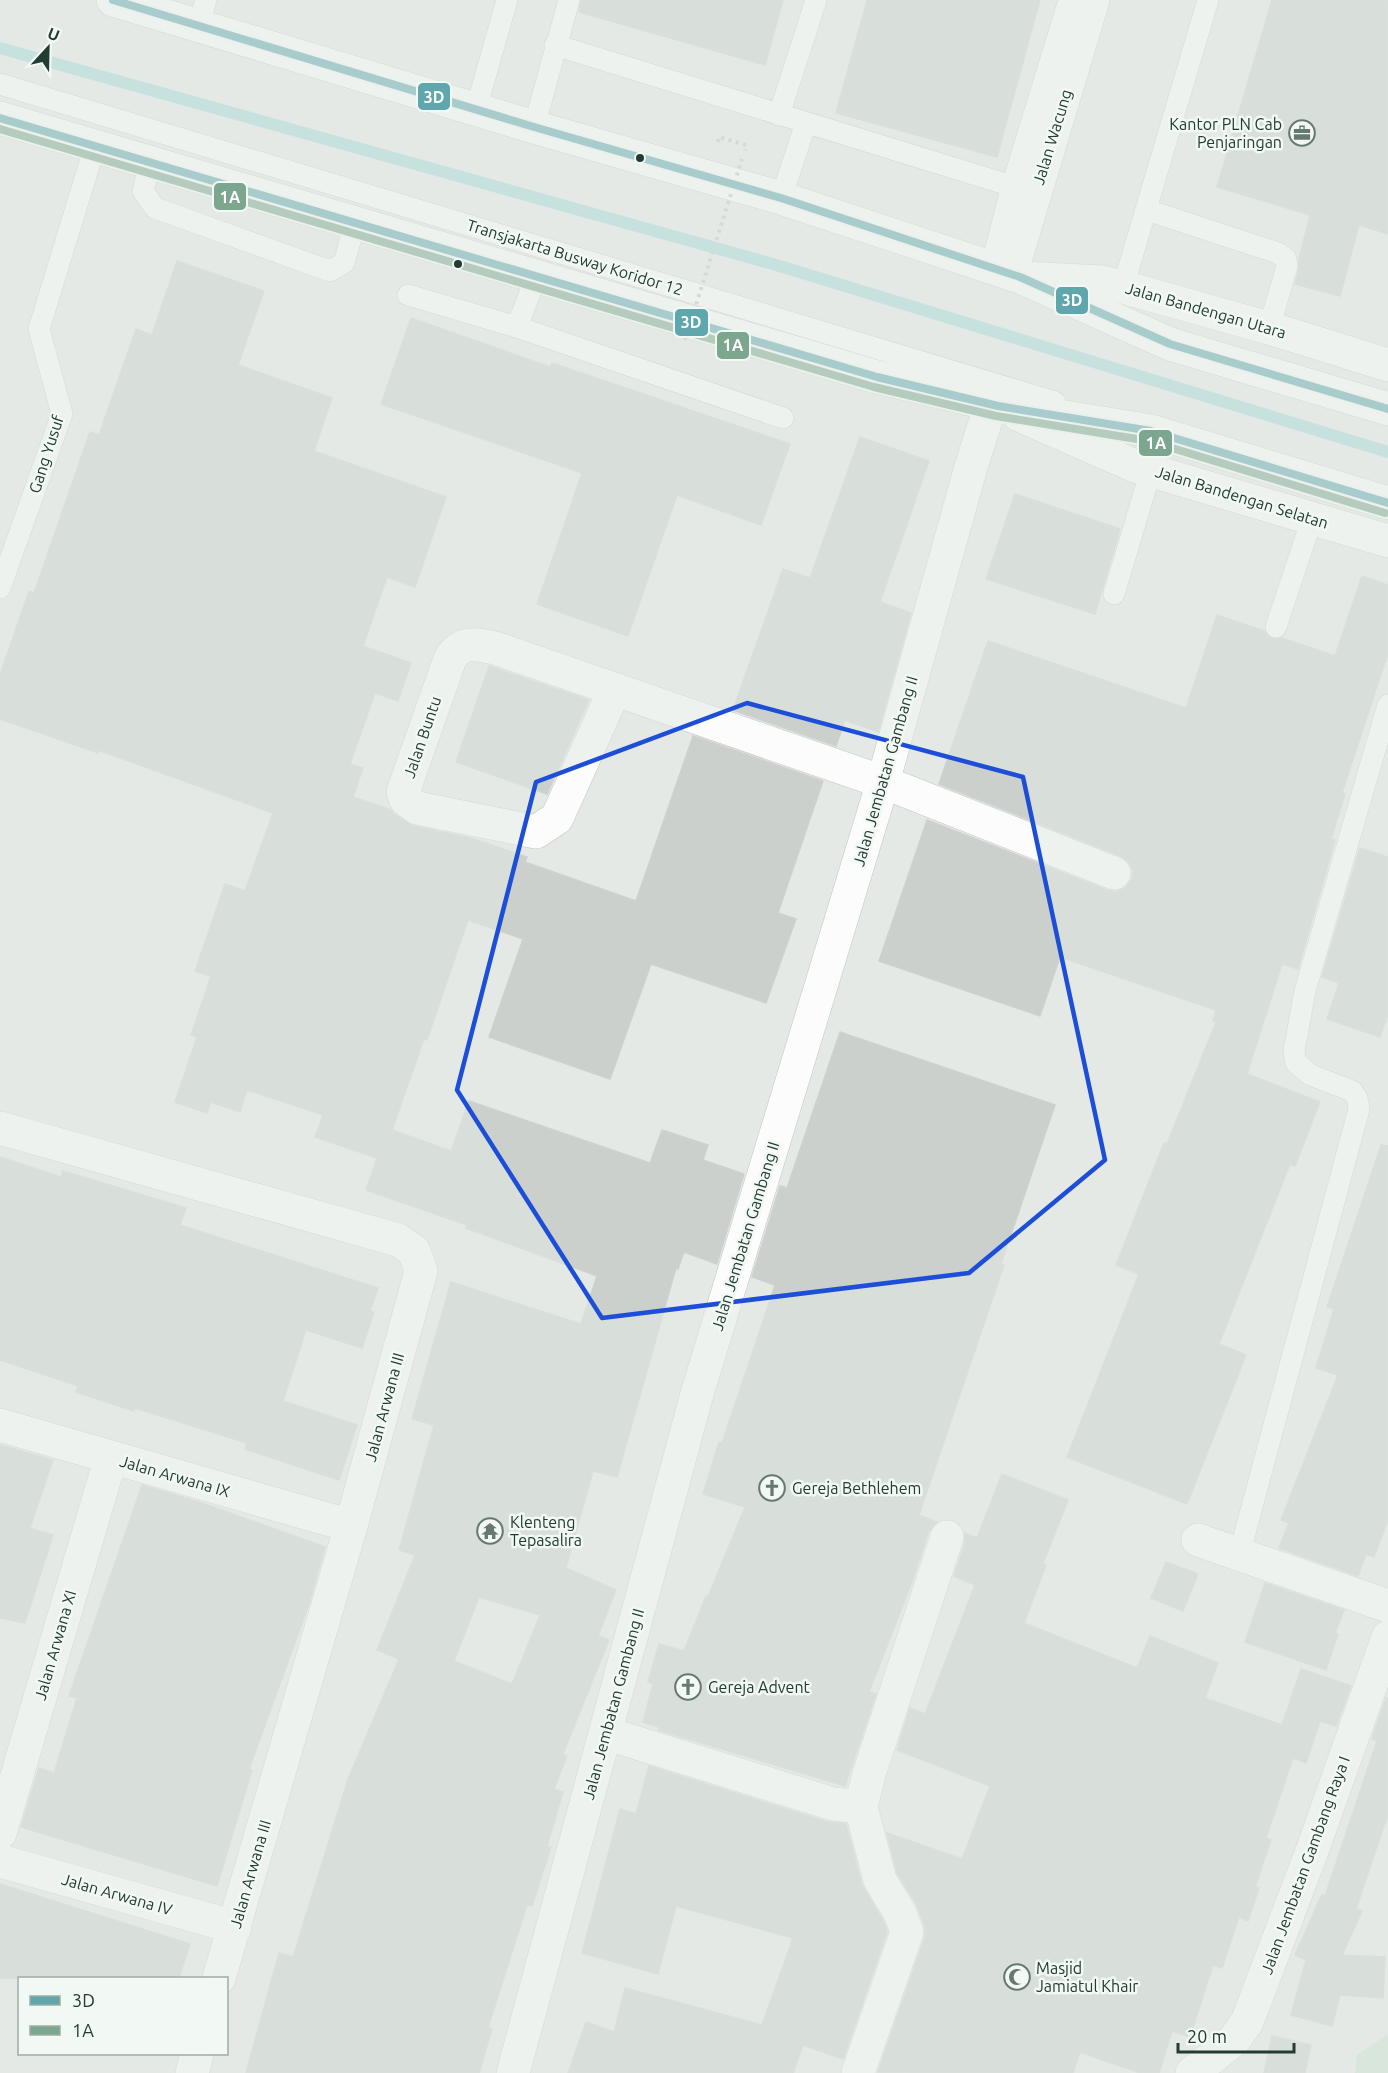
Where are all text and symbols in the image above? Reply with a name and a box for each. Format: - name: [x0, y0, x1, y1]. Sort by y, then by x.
- north arrow: [18, 18, 78, 78]
- text: U: [45, 24, 62, 45]
- line badge: 3D: [417, 82, 451, 111]
- street label: Jalan Wacung: [1029, 87, 1075, 187]
- text: 3D: [424, 88, 444, 106]
- place label: Kantor PLN Cab Penjaringan: [1169, 115, 1282, 151]
- office icon: Kantor PLN Cab Penjaringan: [1287, 118, 1317, 148]
- unlabelled marker: [634, 152, 646, 164]
- line badge: 1A: [213, 182, 247, 211]
- text: 1A: [220, 188, 241, 206]
- street label: Transjakarta Busway Koridor 12: [465, 216, 685, 298]
- unlabelled marker: [452, 258, 464, 270]
- street label: Jalan Bandengan Utara: [1124, 278, 1288, 342]
- line badge: 3D: [1055, 286, 1089, 315]
- text: 3D: [1062, 291, 1082, 309]
- line badge: 3D: [674, 308, 709, 337]
- text: 3D: [681, 313, 701, 331]
- line badge: 1A: [716, 331, 750, 360]
- text: 1A: [723, 336, 744, 354]
- street label: Gang Yusuf: [25, 412, 67, 495]
- line badge: 1A: [1138, 429, 1173, 457]
- text: 1A: [1146, 434, 1167, 452]
- street label: Jalan Bandengan Selatan: [1153, 462, 1331, 532]
- street label: Jalan Jembatan Gambang II: [849, 674, 921, 868]
- street label: Jalan Buntu: [400, 694, 444, 780]
- street label: Jalan Jembatan Gambang II: [708, 1139, 782, 1333]
- street label: Jalan Arwana III: [361, 1351, 407, 1463]
- street label: Jalan Arwana IX: [118, 1452, 232, 1500]
- church icon: Gereja Bethlehem: [757, 1473, 787, 1503]
- place label: Gereja Bethlehem: [792, 1479, 921, 1497]
- place label: Klenteng Tepasalira: [510, 1513, 582, 1549]
- temple icon: Klenteng Tepasalira: [475, 1516, 505, 1546]
- street label: Jalan Arwana XI: [31, 1588, 79, 1702]
- street label: Jalan Jembatan Gambang II: [579, 1606, 647, 1802]
- church icon: Gereja Advent: [673, 1672, 703, 1702]
- place label: Gereja Advent: [708, 1678, 811, 1696]
- street label: Jalan Jembatan Gambang Raya I: [1257, 1753, 1353, 1977]
- street label: Jalan Arwana III: [226, 1818, 274, 1930]
- street label: Jalan Arwana IV: [60, 1870, 174, 1918]
- place label: Masjid Jamiatul Khair: [1036, 1959, 1138, 1995]
- mosque icon: Masjid Jamiatul Khair: [1002, 1962, 1032, 1992]
- legend: [18, 1977, 228, 2055]
- text: 3D: [72, 1990, 95, 2010]
- scale bar: [1178, 2016, 1294, 2054]
- text: 1A: [72, 2020, 94, 2040]
- text: 20 m: [1187, 2026, 1227, 2046]

